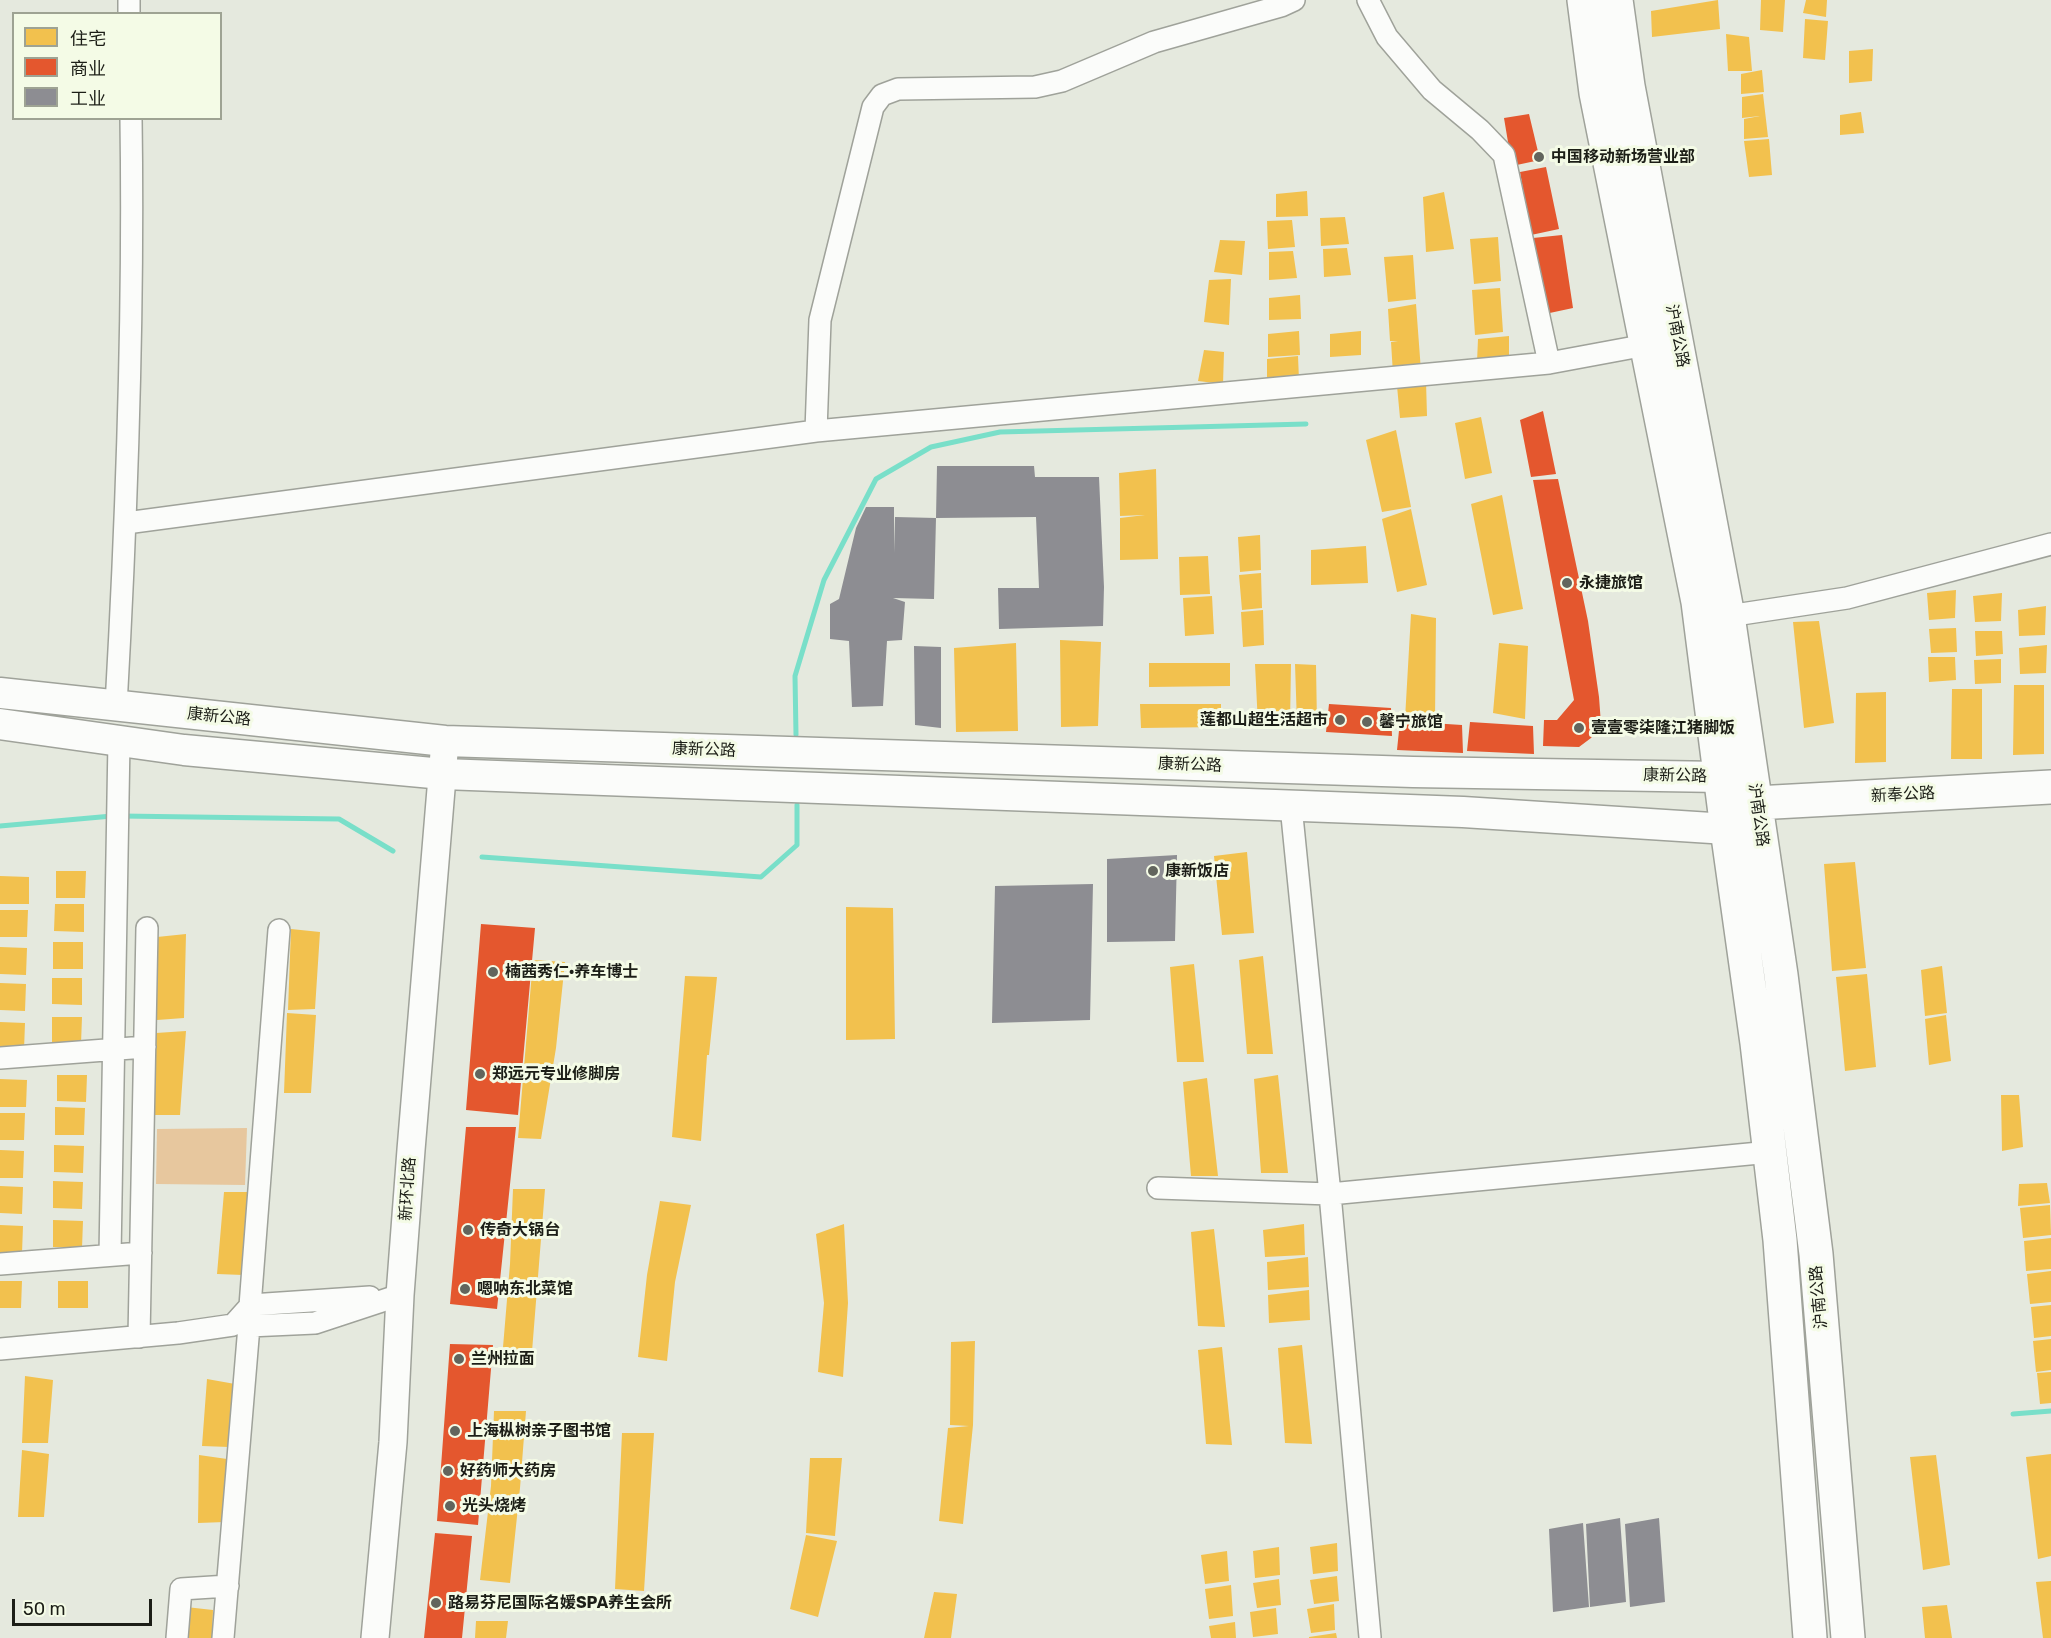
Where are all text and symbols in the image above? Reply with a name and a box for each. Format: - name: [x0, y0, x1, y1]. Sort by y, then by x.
- legend: [12, 12, 222, 120]
- text: 住宅: [70, 28, 106, 50]
- text: 商业: [70, 58, 106, 80]
- text: 工业: [70, 88, 106, 110]
- place label: 中国移动新场营业部: [1551, 147, 1695, 167]
- marker: 中国移动新场营业部: [1532, 150, 1546, 164]
- street label: 沪南公路: [1661, 303, 1693, 369]
- place label: 永捷旅馆: [1579, 573, 1643, 593]
- marker: 永捷旅馆: [1560, 576, 1574, 590]
- street label: 康新公路: [186, 704, 252, 730]
- place label: 莲都山超生活超市: [1200, 710, 1328, 730]
- place label: 馨宁旅馆: [1379, 712, 1443, 732]
- marker: 莲都山超生活超市: [1333, 713, 1347, 727]
- marker: 馨宁旅馆: [1360, 715, 1374, 729]
- place label: 壹壹零柒隆江猪脚饭: [1591, 718, 1735, 738]
- marker: 壹壹零柒隆江猪脚饭: [1572, 721, 1586, 735]
- street label: 康新公路: [672, 739, 736, 761]
- street label: 康新公路: [1158, 754, 1222, 776]
- street label: 康新公路: [1643, 766, 1707, 786]
- street label: 沪南公路: [1744, 782, 1772, 848]
- street label: 新奉公路: [1871, 784, 1935, 806]
- place label: 康新饭店: [1165, 861, 1229, 881]
- marker: 康新饭店: [1146, 864, 1160, 878]
- place label: 楠茜秀仁·养车博士: [505, 962, 638, 982]
- marker: 楠茜秀仁·养车博士: [486, 965, 500, 979]
- place label: 郑远元专业修脚房: [492, 1064, 620, 1084]
- marker: 郑远元专业修脚房: [473, 1067, 487, 1081]
- street label: 新环北路: [396, 1156, 420, 1222]
- place label: 传奇大锅台: [480, 1220, 560, 1240]
- marker: 传奇大锅台: [461, 1223, 475, 1237]
- street label: 沪南公路: [1807, 1264, 1831, 1330]
- place label: 嗯呐东北菜馆: [477, 1279, 573, 1299]
- marker: 嗯呐东北菜馆: [458, 1282, 472, 1296]
- place label: 兰州拉面: [471, 1349, 535, 1369]
- marker: 兰州拉面: [452, 1352, 466, 1366]
- place label: 上海枞树亲子图书馆: [467, 1421, 611, 1441]
- marker: 上海枞树亲子图书馆: [448, 1424, 462, 1438]
- place label: 好药师大药房: [460, 1461, 556, 1481]
- marker: 好药师大药房: [441, 1464, 455, 1478]
- place label: 光头烧烤: [462, 1496, 526, 1516]
- marker: 光头烧烤: [443, 1499, 457, 1513]
- scale bar: [15, 1587, 154, 1625]
- place label: 路易芬尼国际名媛SPA养生会所: [448, 1593, 672, 1613]
- marker: 路易芬尼国际名媛SPA养生会所: [429, 1596, 443, 1610]
- text: 50 m: [23, 1598, 66, 1620]

